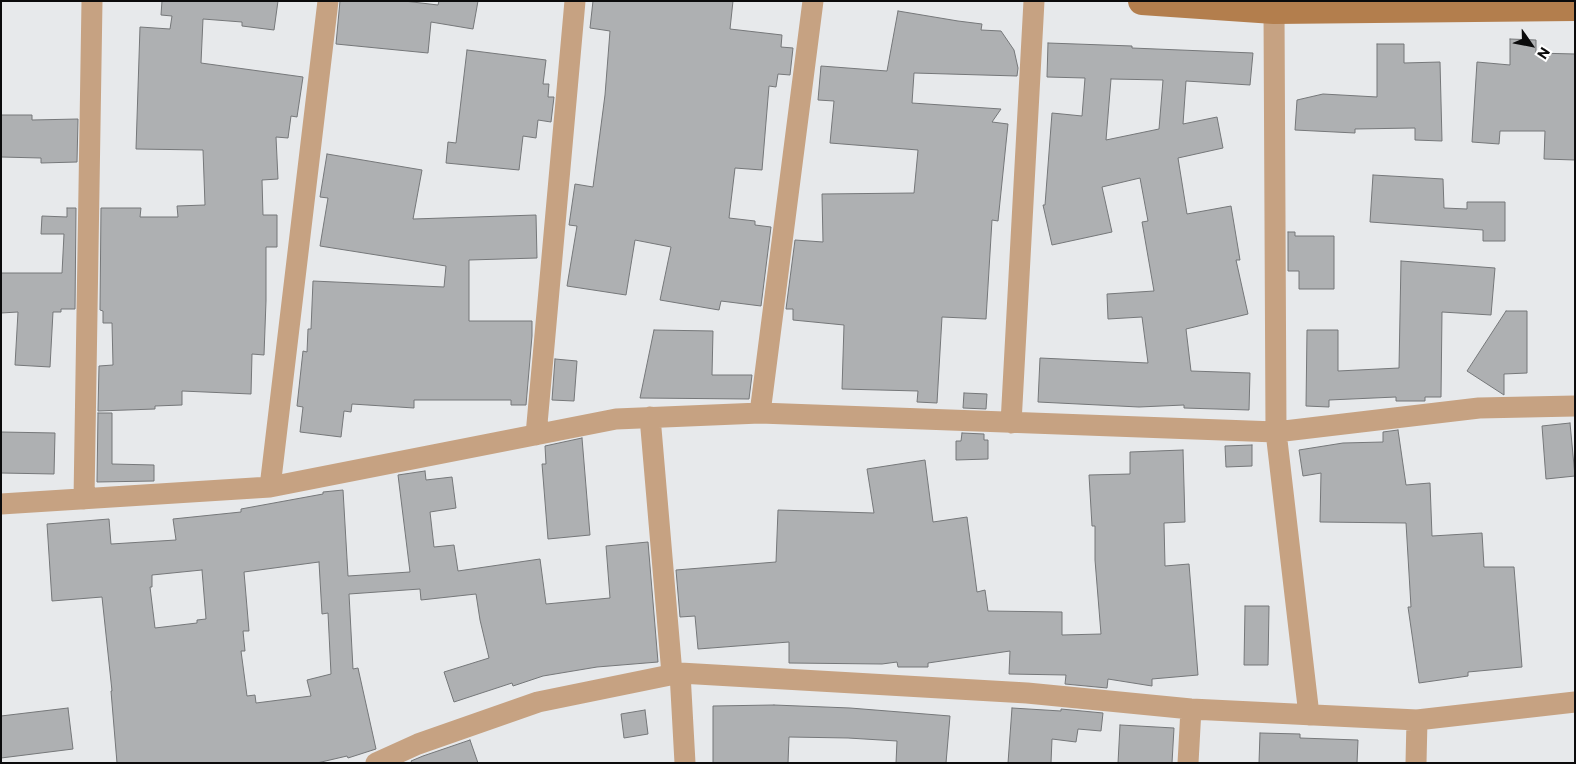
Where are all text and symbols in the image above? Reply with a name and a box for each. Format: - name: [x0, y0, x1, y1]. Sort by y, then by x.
- north arrow: [1506, 20, 1556, 70]
- text: N: [1534, 44, 1554, 62]

